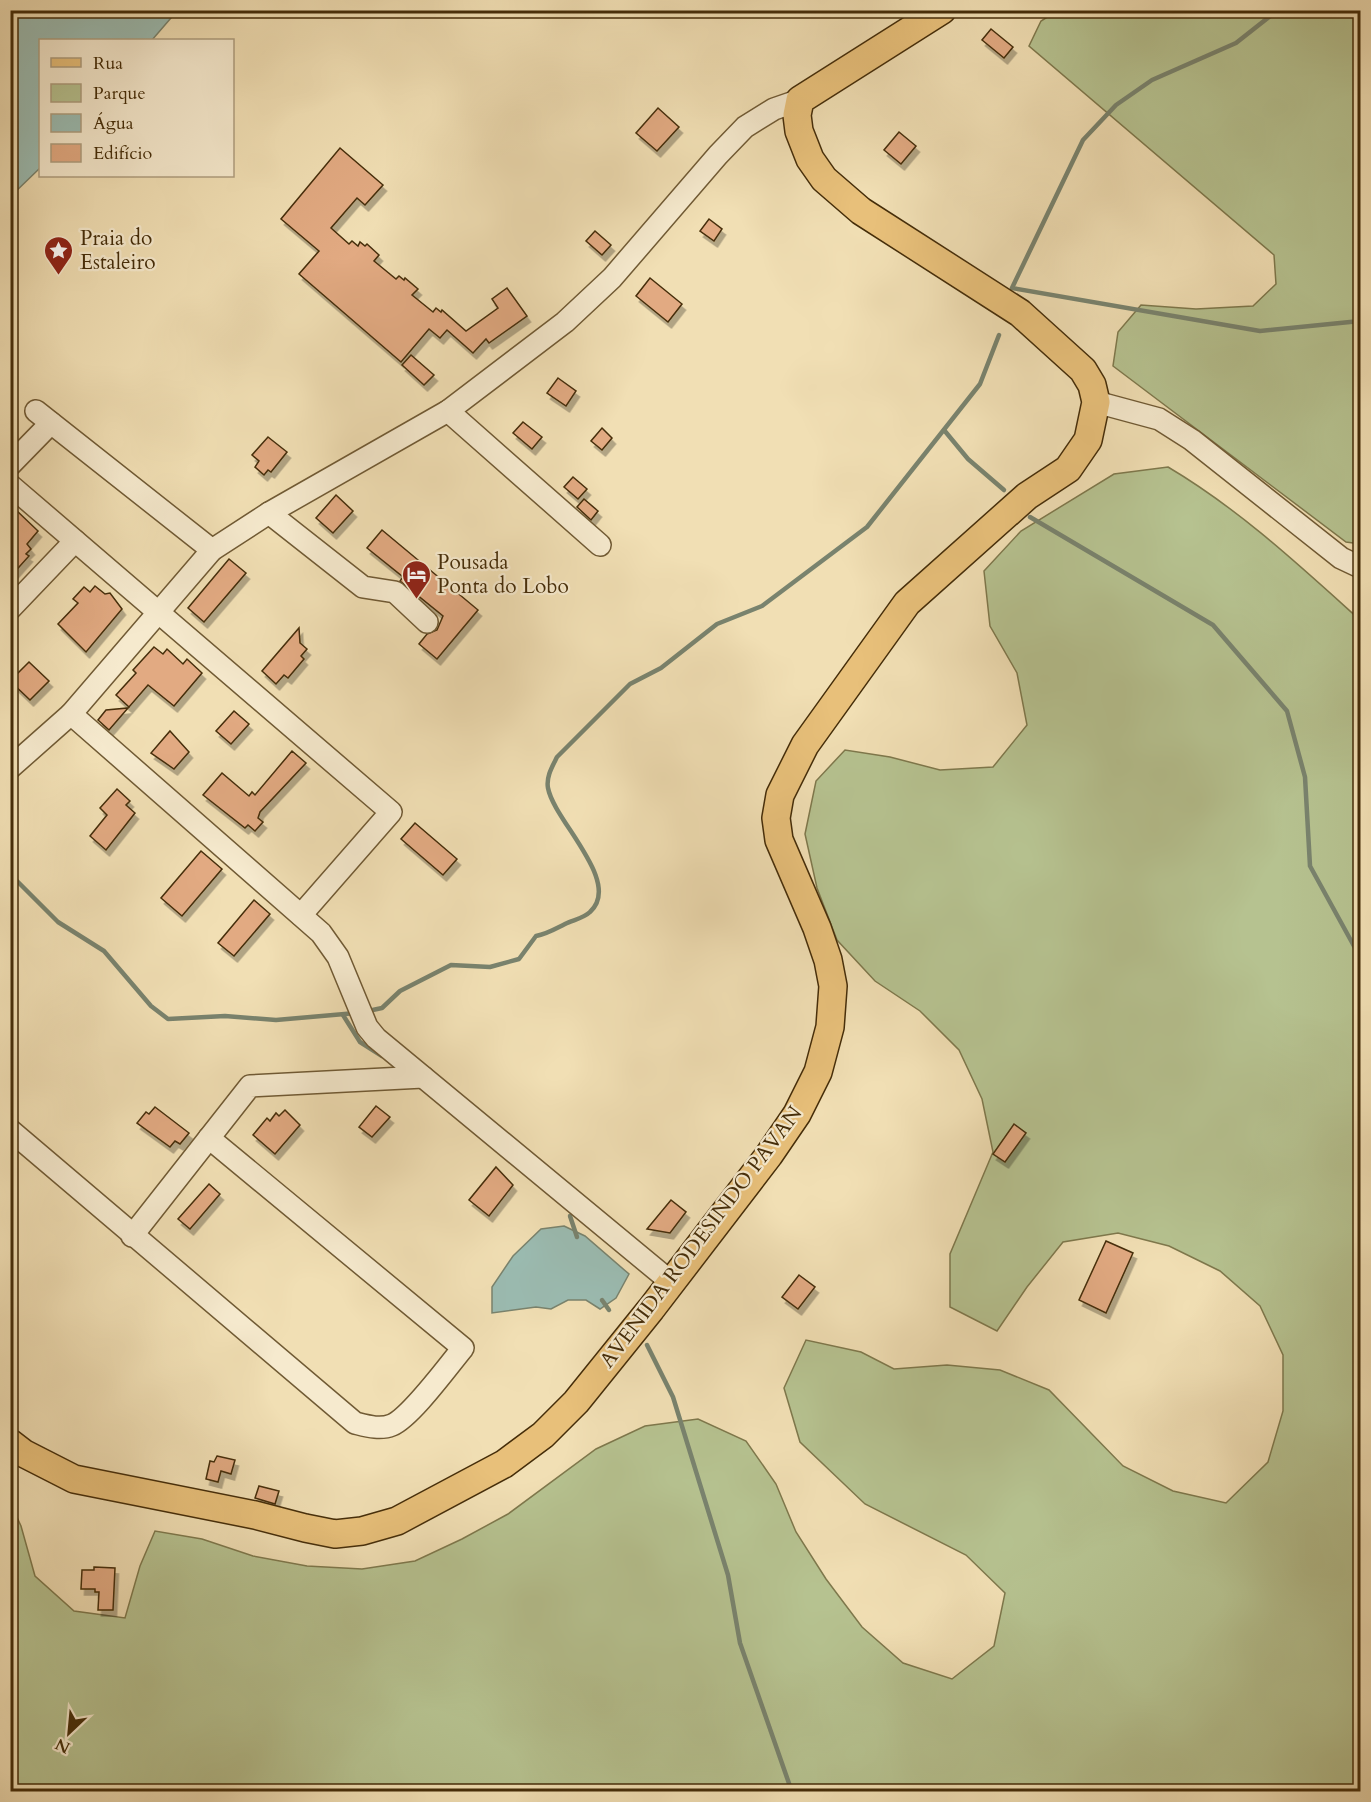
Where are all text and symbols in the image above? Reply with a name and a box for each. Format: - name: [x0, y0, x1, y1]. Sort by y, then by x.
- legend: [39, 39, 234, 177]
- text: Rua: [93, 51, 123, 76]
- text: Parque: [93, 81, 146, 106]
- text: Água: [93, 111, 134, 136]
- text: Edifício: [93, 141, 153, 166]
- place label: Praia do Estaleiro: [80, 224, 156, 277]
- place icon: Praia do Estaleiro: [43, 234, 75, 276]
- place label: Pousada Ponta do Lobo: [437, 548, 569, 601]
- hotel icon: Pousada Ponta do Lobo: [400, 558, 432, 600]
- street label: AVENIDA RODESINDO PAVAN: [593, 1100, 809, 1374]
- north arrow: [39, 1703, 99, 1763]
- text: N: [52, 1733, 74, 1759]

